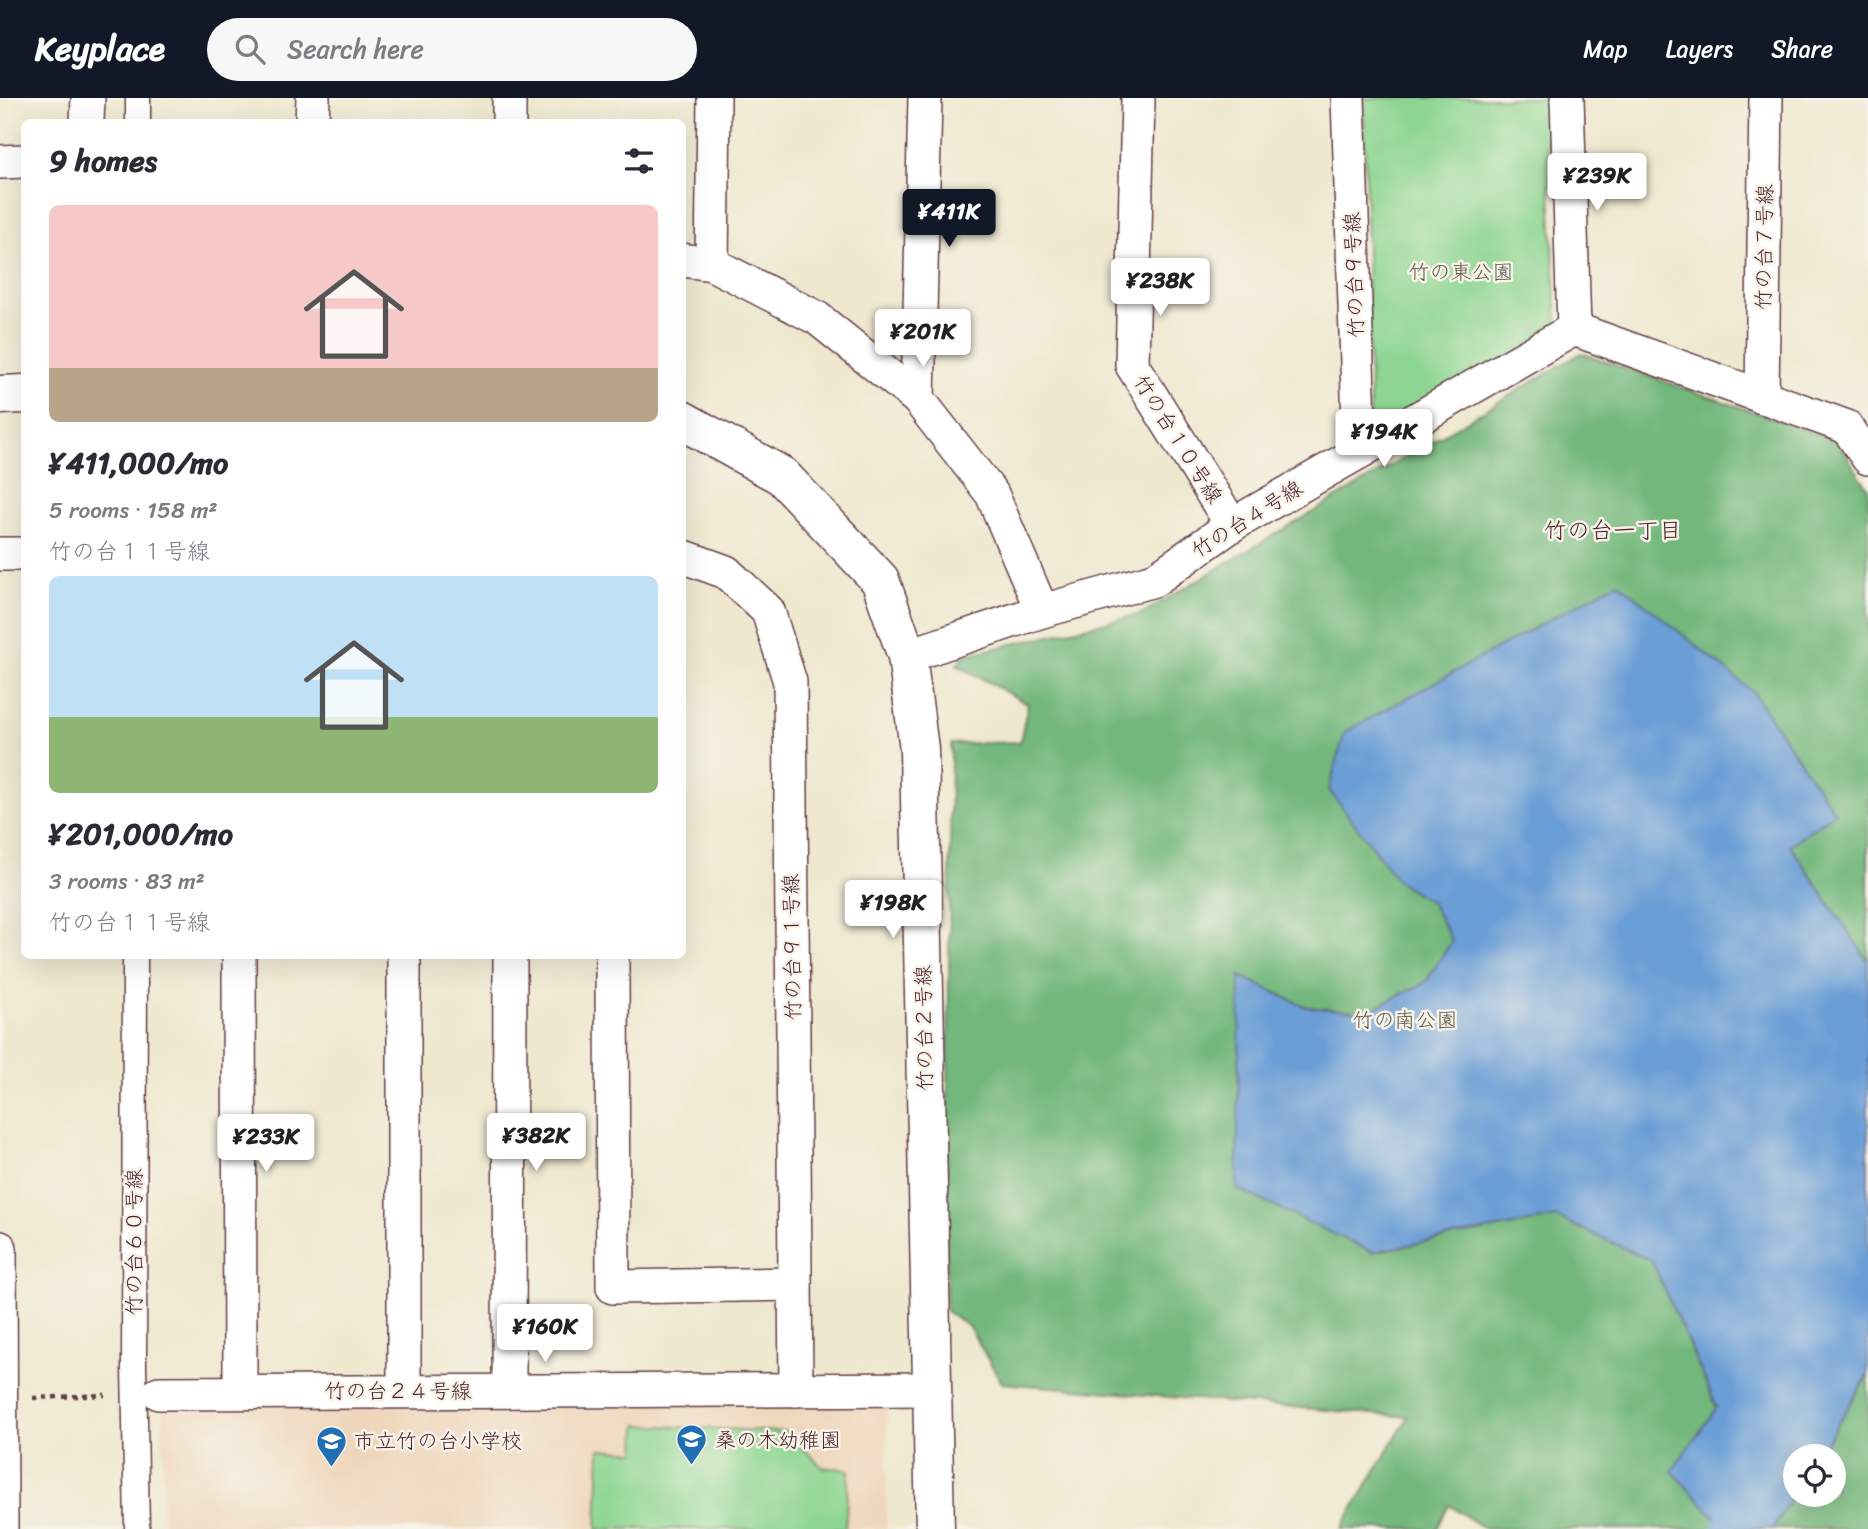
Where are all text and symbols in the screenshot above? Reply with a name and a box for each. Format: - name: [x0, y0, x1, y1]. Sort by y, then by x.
- search box: [207, 18, 697, 81]
- text: Keyplace: [35, 20, 165, 78]
- text: Search here: [287, 26, 424, 72]
- text: Map: [1583, 28, 1628, 70]
- text: Layers: [1666, 28, 1733, 70]
- text: Share: [1771, 28, 1833, 70]
- icon: search: [231, 30, 269, 68]
- text: 9 homes: [49, 134, 157, 188]
- icon: filters: [620, 142, 658, 180]
- pin: ¥239K: [1548, 153, 1646, 213]
- text: ¥239K: [1564, 155, 1630, 196]
- street label: 竹の台７号線: [1744, 184, 1784, 310]
- pin: ¥411K: [900, 190, 998, 249]
- text: ¥411K: [919, 191, 979, 232]
- street label: 竹の台９号線: [1333, 211, 1375, 339]
- icon: home: [291, 251, 417, 377]
- park label: 竹の東公園: [1409, 253, 1514, 291]
- pin: ¥238K: [1111, 258, 1209, 318]
- text: ¥238K: [1127, 260, 1193, 301]
- pin: ¥201K: [874, 310, 972, 369]
- text: ¥201K: [891, 311, 955, 352]
- street label: 竹の台１０号線: [1123, 367, 1233, 511]
- pin: ¥194K: [1335, 410, 1433, 469]
- text: ¥194K: [1351, 411, 1417, 452]
- text: ¥411,000/mo: [49, 436, 228, 490]
- street label: 竹の台４号線: [1184, 470, 1310, 568]
- text: 5 rooms · 158 m²: [49, 490, 218, 531]
- district label: 竹の台一丁目: [1544, 510, 1682, 551]
- text: 竹の台１１号線: [49, 531, 210, 572]
- icon: home: [291, 622, 417, 748]
- text: ¥201,000/mo: [49, 807, 233, 861]
- text: 3 rooms · 83 m²: [49, 861, 205, 902]
- street label: 竹の台９１号線: [772, 873, 812, 1021]
- pin: ¥198K: [844, 880, 942, 940]
- text: ¥198K: [861, 882, 925, 923]
- text: 竹の台１１号線: [49, 902, 210, 943]
- street label: 竹の台２号線: [904, 965, 944, 1091]
- park label: 竹の南公園: [1353, 1001, 1458, 1039]
- pin: ¥233K: [217, 1114, 315, 1174]
- pin: ¥382K: [487, 1114, 585, 1173]
- text: ¥382K: [503, 1115, 569, 1156]
- text: ¥233K: [233, 1116, 299, 1157]
- street label: 竹の台６０号線: [115, 1169, 153, 1316]
- pin: ¥160K: [496, 1304, 594, 1364]
- text: ¥160K: [513, 1306, 577, 1347]
- street label: 竹の台２４号線: [325, 1372, 472, 1410]
- place label: 桑の木幼稚園: [715, 1421, 841, 1459]
- place label: 市立竹の台小学校: [354, 1422, 522, 1460]
- school or university icon: 桑の木幼稚園: [675, 1423, 709, 1467]
- school or university icon: 市立竹の台小学校: [314, 1424, 348, 1468]
- map controls: [1783, 1444, 1846, 1507]
- button: locate: [1783, 1444, 1846, 1507]

